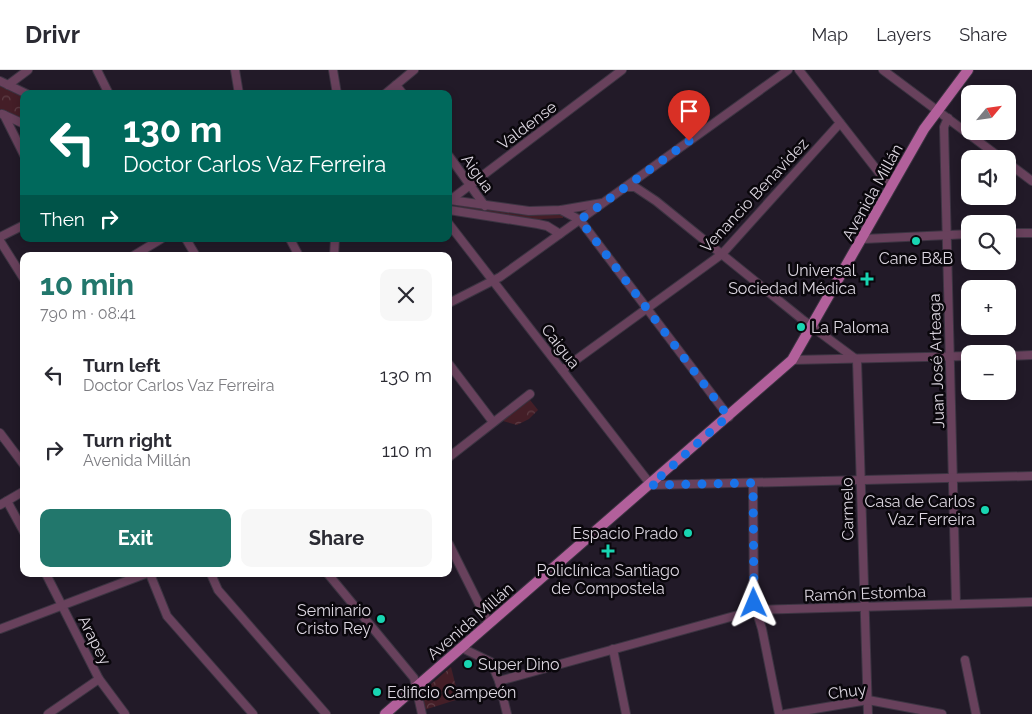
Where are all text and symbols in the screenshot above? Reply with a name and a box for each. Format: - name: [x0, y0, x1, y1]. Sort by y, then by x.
- text: Drivr: [25, 20, 80, 49]
- text: Map: [812, 24, 848, 45]
- text: Layers: [876, 24, 931, 45]
- text: Share: [959, 24, 1007, 45]
- north arrow: [961, 85, 1016, 140]
- map controls: [961, 85, 1016, 400]
- pin: [668, 90, 710, 141]
- street label: Valdense: [494, 97, 561, 154]
- icon: arrive: [675, 97, 703, 125]
- text: 130 m: [123, 109, 222, 150]
- icon: left: [40, 110, 105, 175]
- street label: Venancio Benavidez: [696, 134, 812, 256]
- street label: Avenida Millán: [838, 141, 907, 244]
- button: sound: [961, 150, 1016, 205]
- text: Doctor Carlos Vaz Ferreira: [123, 151, 386, 177]
- street label: Aigua: [457, 151, 498, 196]
- icon: right: [95, 205, 123, 233]
- text: Then: [40, 208, 85, 230]
- button: search: [961, 215, 1016, 270]
- marker: Cane B&B: [910, 235, 922, 247]
- place label: Cane B&B: [879, 249, 953, 268]
- place label: Universal Sociedad Médica: [728, 261, 857, 298]
- text: 10 min: [40, 267, 134, 302]
- button: close: [380, 269, 432, 321]
- marker: Universal Sociedad Médica: [860, 272, 874, 286]
- button: +: [961, 280, 1016, 335]
- street label: Juan José Arteaga: [925, 293, 948, 429]
- text: 790 m · 08:41: [40, 304, 136, 323]
- place label: La Paloma: [811, 318, 889, 337]
- street label: Caigua: [537, 320, 584, 372]
- marker: La Paloma: [795, 321, 807, 333]
- button: −: [961, 345, 1016, 400]
- text: Turn left: [83, 354, 160, 376]
- icon: left: [40, 361, 68, 389]
- text: 130 m: [380, 364, 432, 386]
- text: Doctor Carlos Vaz Ferreira: [83, 376, 274, 395]
- text: Turn right: [83, 429, 172, 451]
- icon: right: [40, 436, 68, 464]
- text: 110 m: [382, 439, 432, 461]
- text: Avenida Millán: [83, 451, 191, 470]
- street label: Carmelo: [837, 477, 858, 541]
- place label: Casa de Carlos Vaz Ferreira: [864, 492, 975, 529]
- marker: Casa de Carlos Vaz Ferreira: [979, 504, 991, 516]
- button: Exit: [40, 509, 231, 567]
- button: Share: [241, 509, 432, 567]
- place label: Espacio Prado: [572, 524, 678, 543]
- marker: Espacio Prado: [682, 527, 694, 539]
- marker: Policlínica Santiago de Compostela: [601, 544, 615, 558]
- place label: Policlínica Santiago de Compostela: [537, 561, 679, 598]
- position arrow: [727, 576, 779, 628]
- street label: Avenida Millán: [423, 579, 517, 664]
- street label: Ramón Estomba: [804, 582, 926, 605]
- place label: Seminario Cristo Rey: [296, 601, 371, 638]
- street label: Arapey: [74, 612, 115, 668]
- marker: Seminario Cristo Rey: [375, 613, 387, 625]
- place label: Super Dino: [478, 655, 560, 674]
- marker: Super Dino: [462, 658, 474, 670]
- street label: Chuy: [827, 680, 868, 703]
- place label: Edificio Campeón: [387, 683, 516, 702]
- marker: Edificio Campeón: [371, 686, 383, 698]

